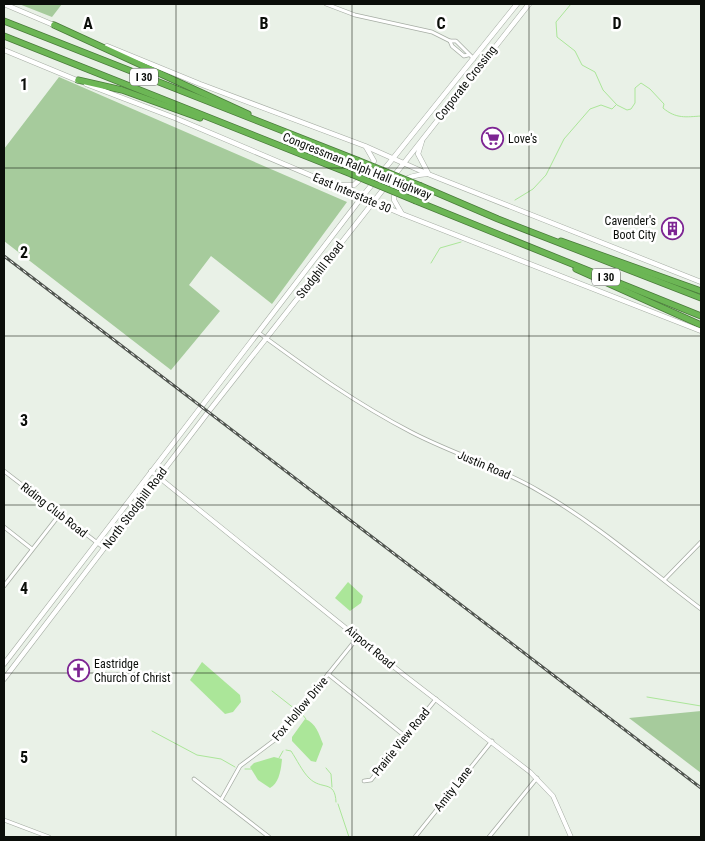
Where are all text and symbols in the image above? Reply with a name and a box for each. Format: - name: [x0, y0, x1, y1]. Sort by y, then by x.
- text: A: [83, 14, 93, 33]
- text: B: [260, 14, 269, 33]
- text: C: [436, 14, 446, 33]
- text: D: [612, 14, 622, 33]
- street label: Corporate Crossing: [432, 43, 500, 123]
- road number: I 30: [130, 68, 158, 86]
- text: 1: [20, 75, 28, 94]
- supermarket icon: Love's: [480, 127, 504, 151]
- street label: Congressman Ralph Hall Highway: [281, 130, 433, 202]
- place label: Love's: [508, 132, 537, 146]
- street label: East Interstate 30: [311, 170, 393, 216]
- place label: Cavender's Boot City: [605, 214, 656, 242]
- building icon: Cavender's Boot City: [660, 216, 684, 240]
- street label: Stodghill Road: [293, 239, 347, 301]
- text: 2: [20, 243, 28, 262]
- road number: I 30: [592, 268, 620, 286]
- text: 3: [20, 411, 28, 430]
- street label: Justin Road: [455, 448, 513, 482]
- street label: North Stodghill Road: [100, 465, 170, 551]
- street label: Riding Club Road: [18, 480, 90, 540]
- text: 4: [20, 579, 28, 598]
- street label: Airport Road: [343, 622, 397, 672]
- place label: Eastridge Church of Christ: [94, 657, 171, 685]
- church icon: Eastridge Church of Christ: [66, 659, 90, 683]
- street label: Fox Hollow Drive: [269, 674, 331, 744]
- street label: Prairie View Road: [369, 705, 433, 779]
- text: 5: [20, 748, 28, 767]
- street label: Amity Lane: [431, 764, 475, 814]

